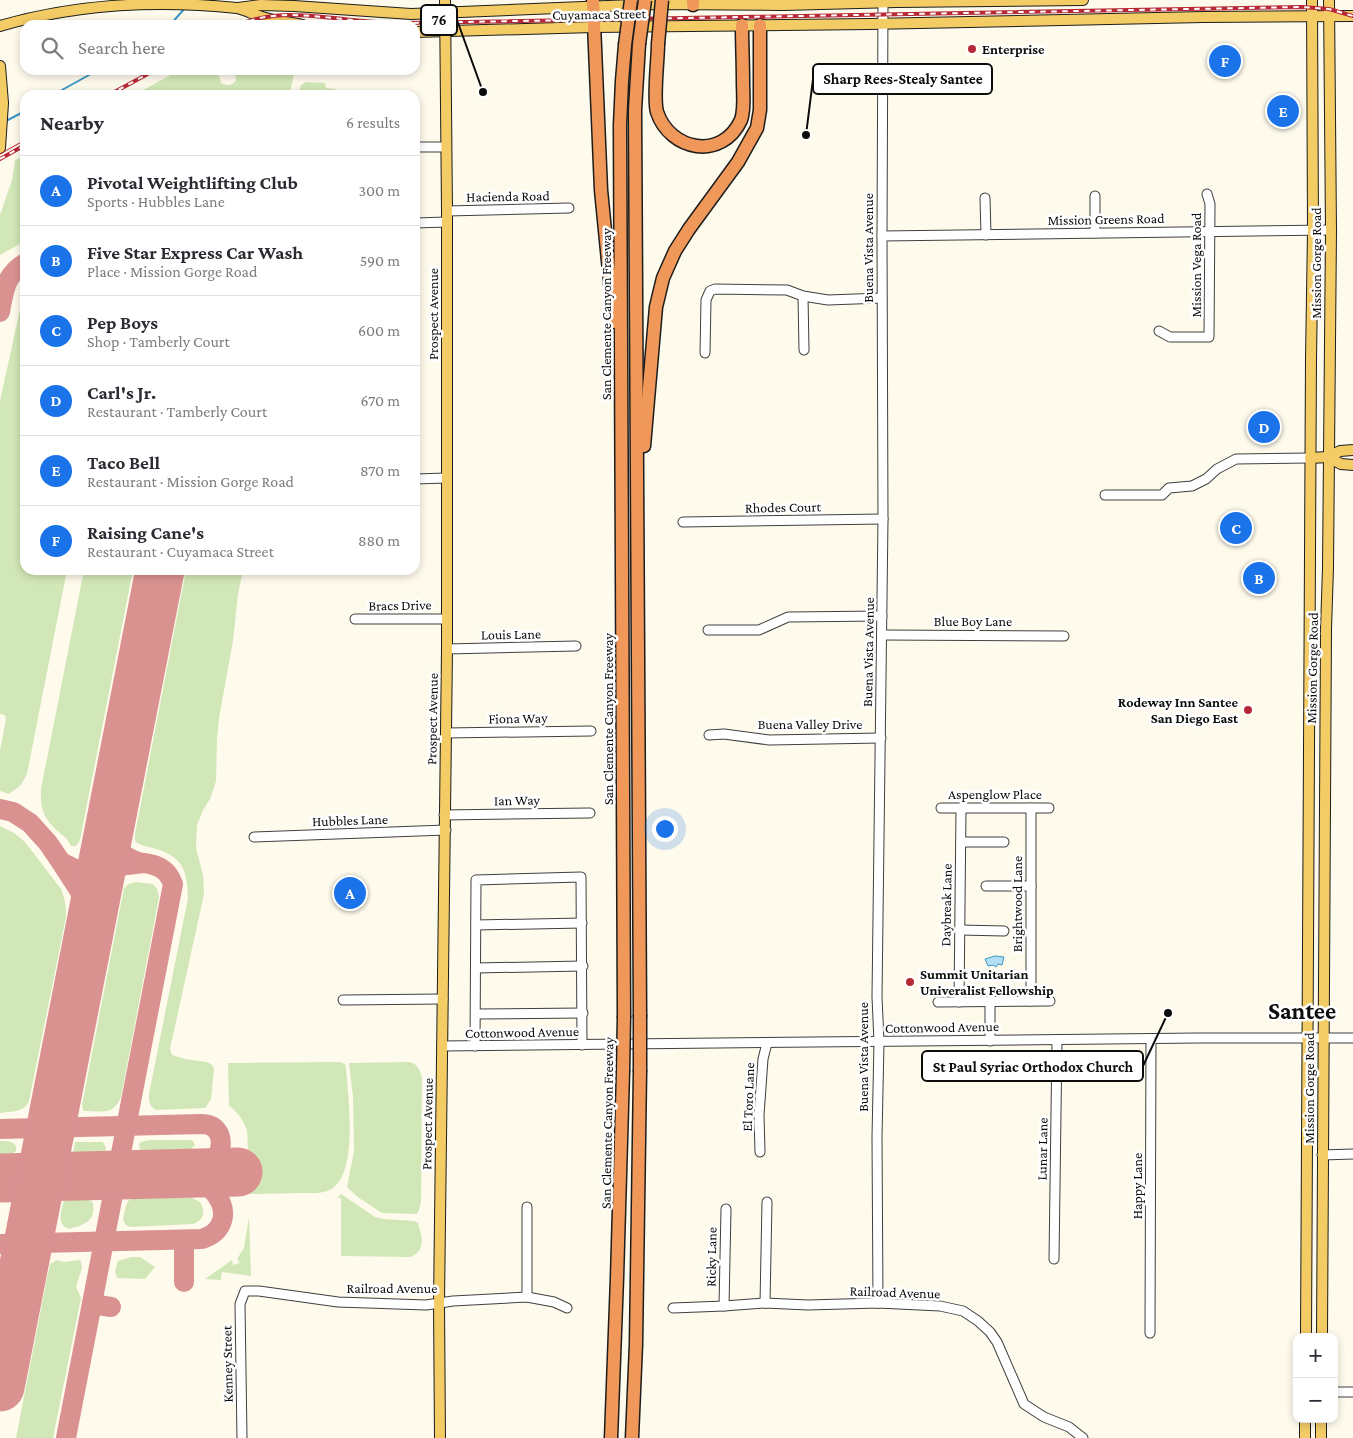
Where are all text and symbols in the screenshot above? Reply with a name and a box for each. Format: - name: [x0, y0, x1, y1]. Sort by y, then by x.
- callout: 76: [421, 5, 457, 35]
- street label: Cuyamaca Street: [552, 5, 646, 23]
- text: 76: [431, 12, 447, 28]
- search box: [20, 20, 420, 75]
- icon: search: [38, 34, 66, 62]
- text: Search here: [78, 37, 165, 58]
- place label: Enterprise: [982, 41, 1045, 57]
- pin: F: [1209, 42, 1241, 80]
- marker: Enterprise: [966, 43, 978, 55]
- callout: Sharp Rees-Stealy Santee: [813, 64, 992, 94]
- text: Sharp Rees-Stealy Santee: [823, 71, 983, 87]
- pin: E: [1267, 92, 1299, 130]
- text: Nearby: [40, 111, 104, 135]
- text: 6 results: [346, 114, 400, 131]
- text: Pivotal Weightlifting Club: [87, 172, 298, 193]
- text: A: [51, 182, 61, 199]
- text: 300 m: [358, 182, 400, 199]
- street label: Hacienda Road: [466, 187, 551, 205]
- text: Sports · Hubbles Lane: [87, 193, 225, 210]
- street label: Buena Vista Avenue: [860, 193, 876, 303]
- street label: Mission Gorge Road: [1308, 207, 1324, 319]
- street label: Mission Greens Road: [1047, 210, 1165, 228]
- street label: Mission Vega Road: [1188, 212, 1204, 317]
- street label: San Clemente Canyon Freeway: [598, 227, 614, 400]
- text: Five Star Express Car Wash: [87, 242, 303, 263]
- text: B: [51, 252, 61, 269]
- text: 590 m: [360, 252, 400, 269]
- text: Place · Mission Gorge Road: [87, 263, 257, 280]
- street label: Prospect Avenue: [425, 268, 441, 360]
- text: Pep Boys: [87, 312, 158, 333]
- text: C: [51, 322, 61, 339]
- text: 600 m: [358, 322, 400, 339]
- text: Shop · Tamberly Court: [87, 333, 230, 350]
- text: Carl's Jr.: [87, 382, 156, 403]
- text: D: [50, 392, 62, 409]
- text: 670 m: [360, 392, 400, 409]
- text: Restaurant · Tamberly Court: [87, 403, 267, 420]
- pin: D: [1248, 408, 1280, 446]
- text: Taco Bell: [87, 452, 160, 473]
- text: E: [51, 462, 61, 479]
- text: 870 m: [360, 462, 400, 479]
- text: Restaurant · Mission Gorge Road: [87, 473, 294, 490]
- street label: Rhodes Court: [745, 498, 822, 516]
- pin: C: [1220, 509, 1252, 547]
- text: Raising Cane's: [87, 522, 204, 543]
- text: F: [52, 532, 60, 549]
- text: 880 m: [358, 532, 400, 549]
- text: Restaurant · Cuyamaca Street: [87, 543, 274, 560]
- pin: B: [1243, 559, 1275, 597]
- street label: Bracs Drive: [368, 596, 432, 614]
- street label: Buena Vista Avenue: [859, 597, 877, 707]
- street label: Mission Gorge Road: [1303, 612, 1321, 724]
- street label: Blue Boy Lane: [934, 613, 1012, 629]
- street label: Louis Lane: [481, 625, 541, 643]
- street label: San Clemente Canyon Freeway: [600, 632, 616, 805]
- street label: Prospect Avenue: [423, 673, 441, 765]
- place label: Rodeway Inn Santee San Diego East: [1118, 694, 1239, 726]
- marker: Rodeway Inn Santee San Diego East: [1242, 704, 1254, 716]
- street label: Fiona Way: [488, 709, 548, 727]
- street label: Buena Valley Drive: [758, 716, 862, 732]
- street label: Aspenglow Place: [948, 786, 1042, 802]
- street label: Ian Way: [494, 792, 541, 808]
- street label: Hubbles Lane: [312, 811, 388, 829]
- your location: [652, 816, 678, 842]
- street label: Brightwood Lane: [1009, 856, 1025, 952]
- street label: Daybreak Lane: [937, 863, 955, 947]
- pin: A: [334, 874, 366, 912]
- place label: Summit Unitarian Univeralist Fellowship: [920, 966, 1054, 998]
- marker: Summit Unitarian Univeralist Fellowship: [904, 976, 916, 988]
- district label: Santee: [1268, 997, 1336, 1024]
- street label: Buena Vista Avenue: [855, 1002, 871, 1112]
- street label: Cottonwood Avenue: [885, 1018, 999, 1036]
- street label: Cottonwood Avenue: [465, 1023, 579, 1041]
- street label: Mission Gorge Road: [1301, 1032, 1317, 1144]
- street label: San Clemente Canyon Freeway: [598, 1036, 617, 1209]
- callout: St Paul Syriac Orthodox Church: [922, 1051, 1143, 1081]
- text: St Paul Syriac Orthodox Church: [933, 1059, 1134, 1075]
- street label: El Toro Lane: [739, 1062, 757, 1132]
- street label: Prospect Avenue: [418, 1078, 436, 1170]
- street label: Lunar Lane: [1033, 1117, 1051, 1181]
- street label: Happy Lane: [1129, 1153, 1145, 1219]
- street label: Ricky Lane: [702, 1227, 720, 1287]
- street label: Railroad Avenue: [347, 1280, 437, 1296]
- street label: Railroad Avenue: [849, 1282, 941, 1302]
- street label: Kenney Street: [218, 1325, 236, 1403]
- map controls: [1293, 1333, 1338, 1423]
- button: +: [1293, 1333, 1338, 1378]
- button: −: [1293, 1378, 1338, 1423]

